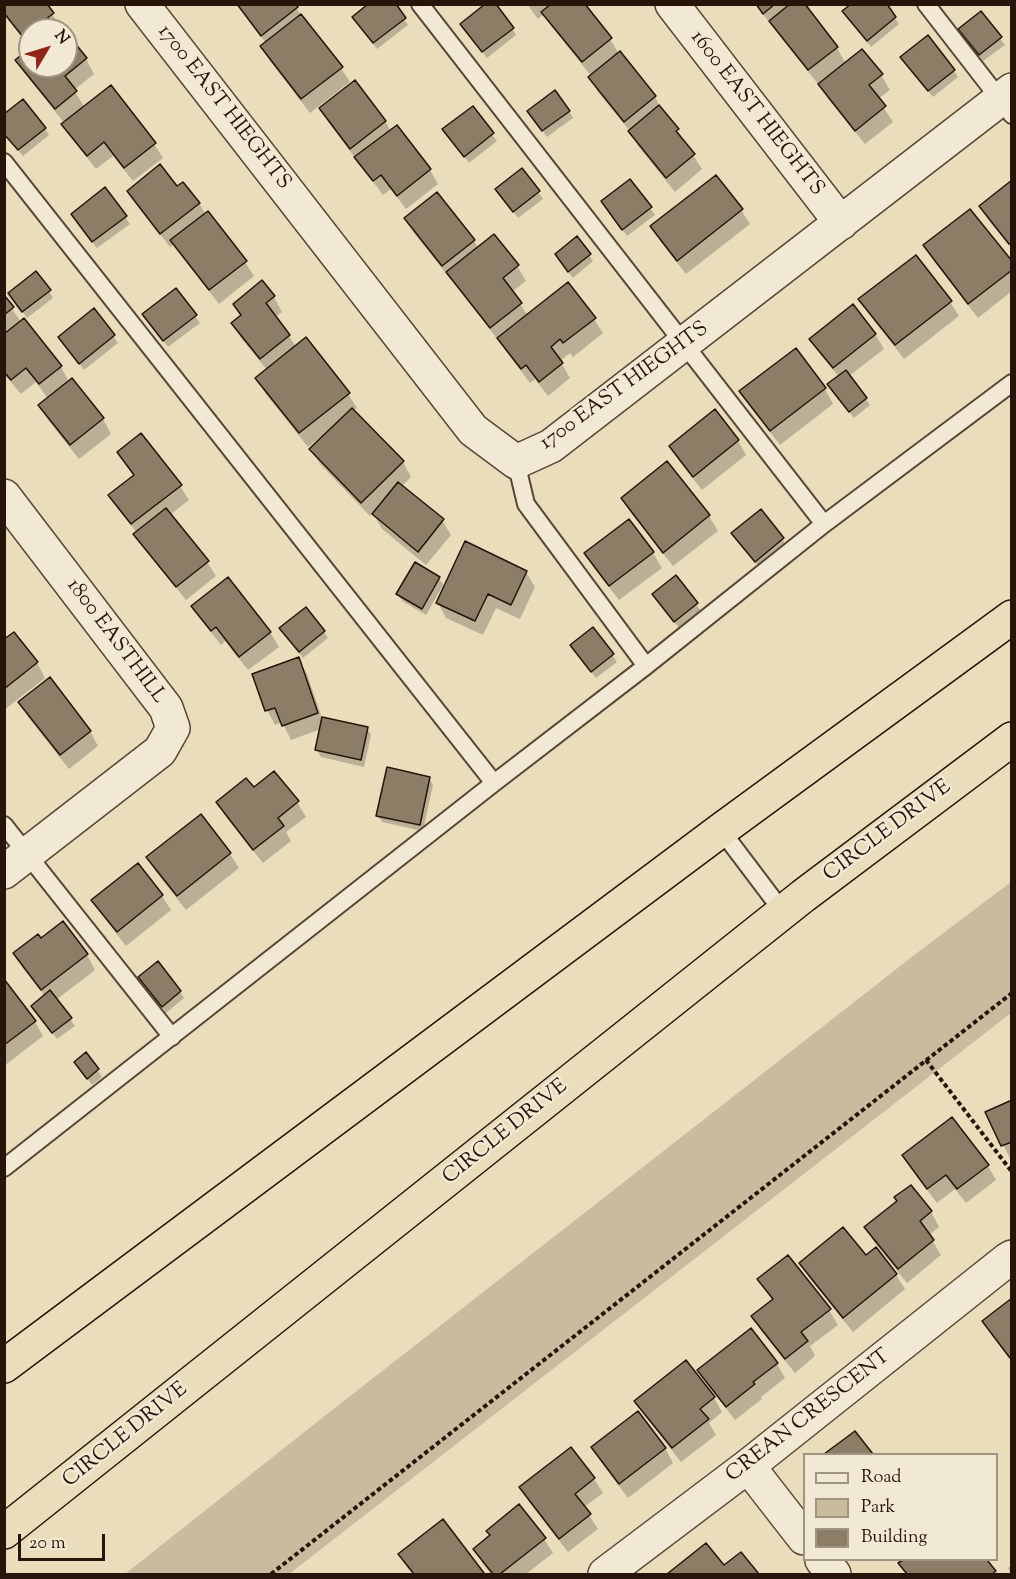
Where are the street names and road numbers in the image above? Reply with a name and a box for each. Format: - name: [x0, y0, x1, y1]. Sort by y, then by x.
- street label: 1700 EAST HIEGHTS: [151, 21, 295, 195]
- street label: 1600 EAST HIEGHTS: [684, 26, 828, 202]
- street label: 1700 EAST HIEGHTS: [536, 317, 714, 457]
- street label: 1800 EASTHILL: [60, 575, 170, 709]
- street label: CIRCLE DRIVE: [819, 776, 957, 888]
- street label: CIRCLE DRIVE: [439, 1075, 573, 1191]
- street label: CREAN CRESCENT: [722, 1345, 896, 1489]
- street label: CIRCLE DRIVE: [59, 1378, 193, 1494]

